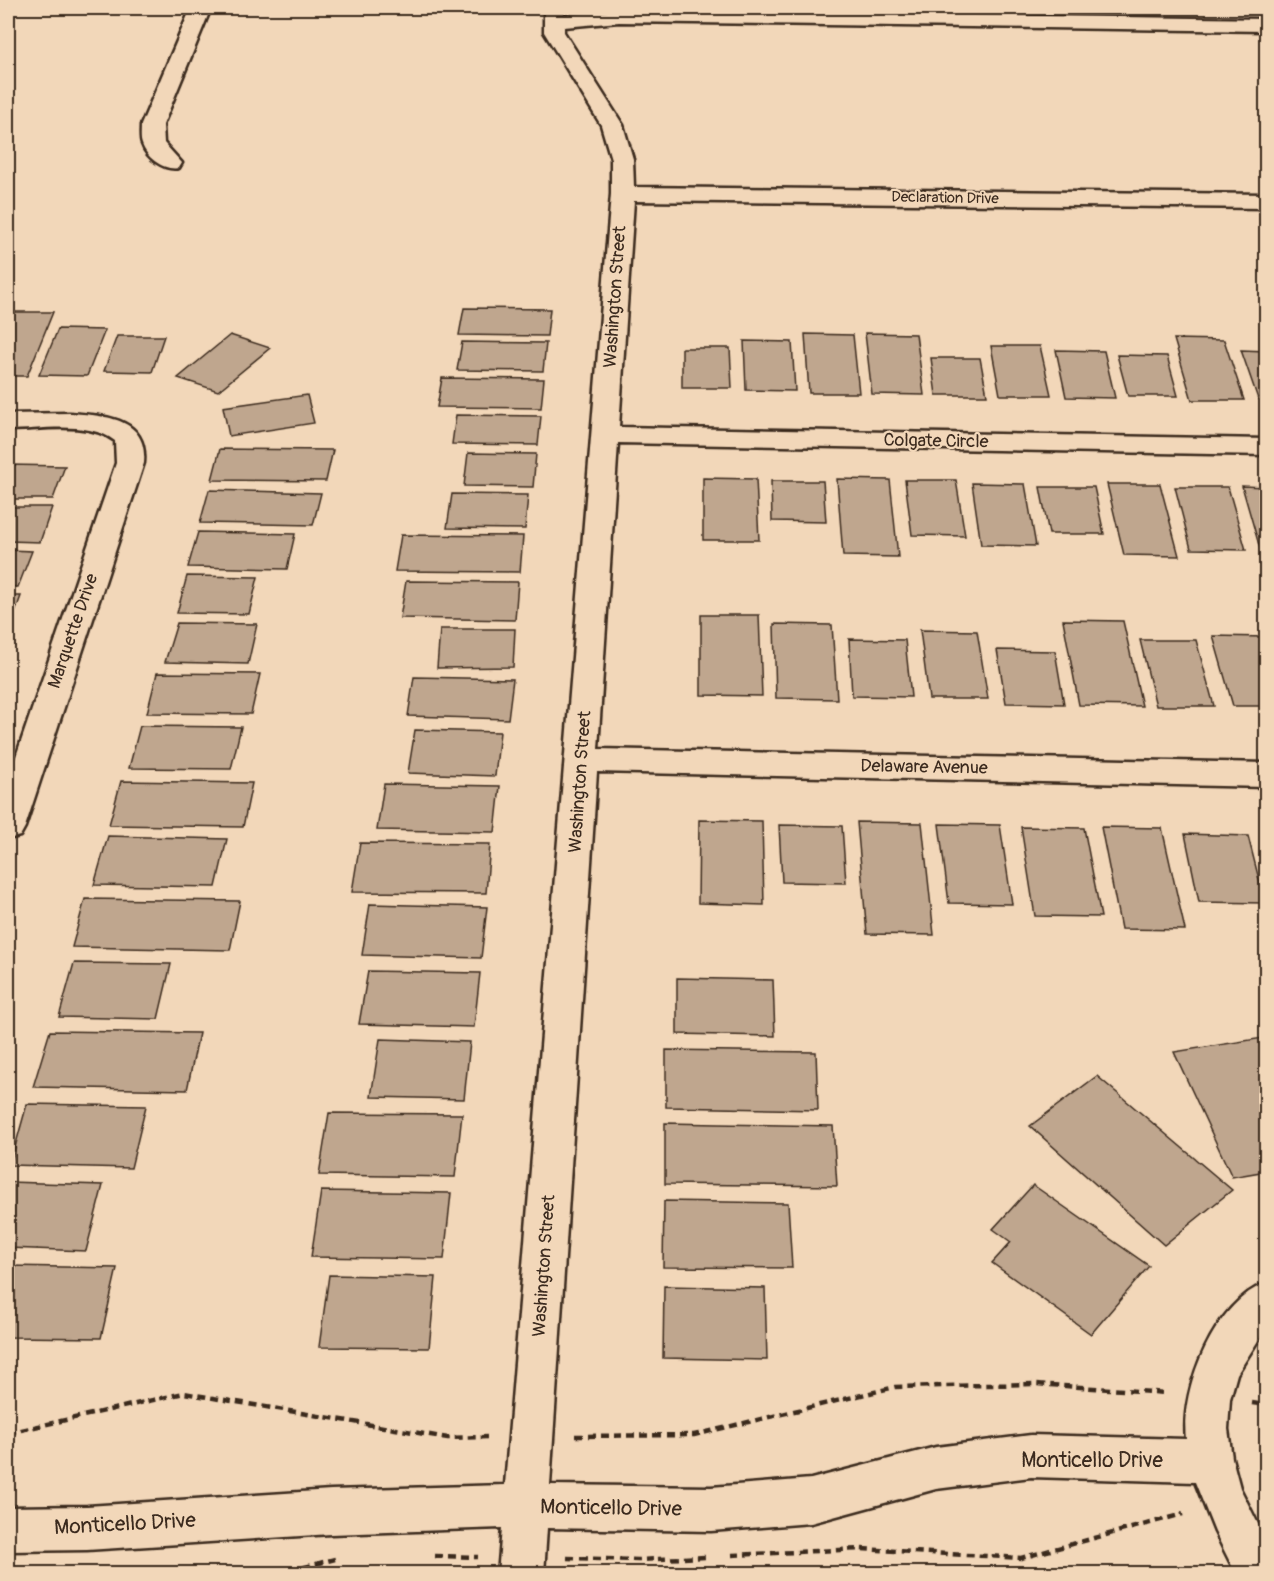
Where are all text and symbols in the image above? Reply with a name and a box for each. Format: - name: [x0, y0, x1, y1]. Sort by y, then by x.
- street label: Declaration Drive: [891, 188, 999, 208]
- street label: Washington Street: [599, 224, 631, 369]
- street label: Colgate Circle: [883, 429, 989, 453]
- street label: Marquette Drive: [43, 570, 103, 691]
- street label: Washington Street: [564, 709, 596, 854]
- street label: Delaware Avenue: [860, 754, 988, 780]
- street label: Washington Street: [528, 1193, 560, 1338]
- street label: Monticello Drive: [1021, 1447, 1164, 1474]
- street label: Monticello Drive: [540, 1493, 683, 1523]
- street label: Monticello Drive: [54, 1507, 197, 1541]

